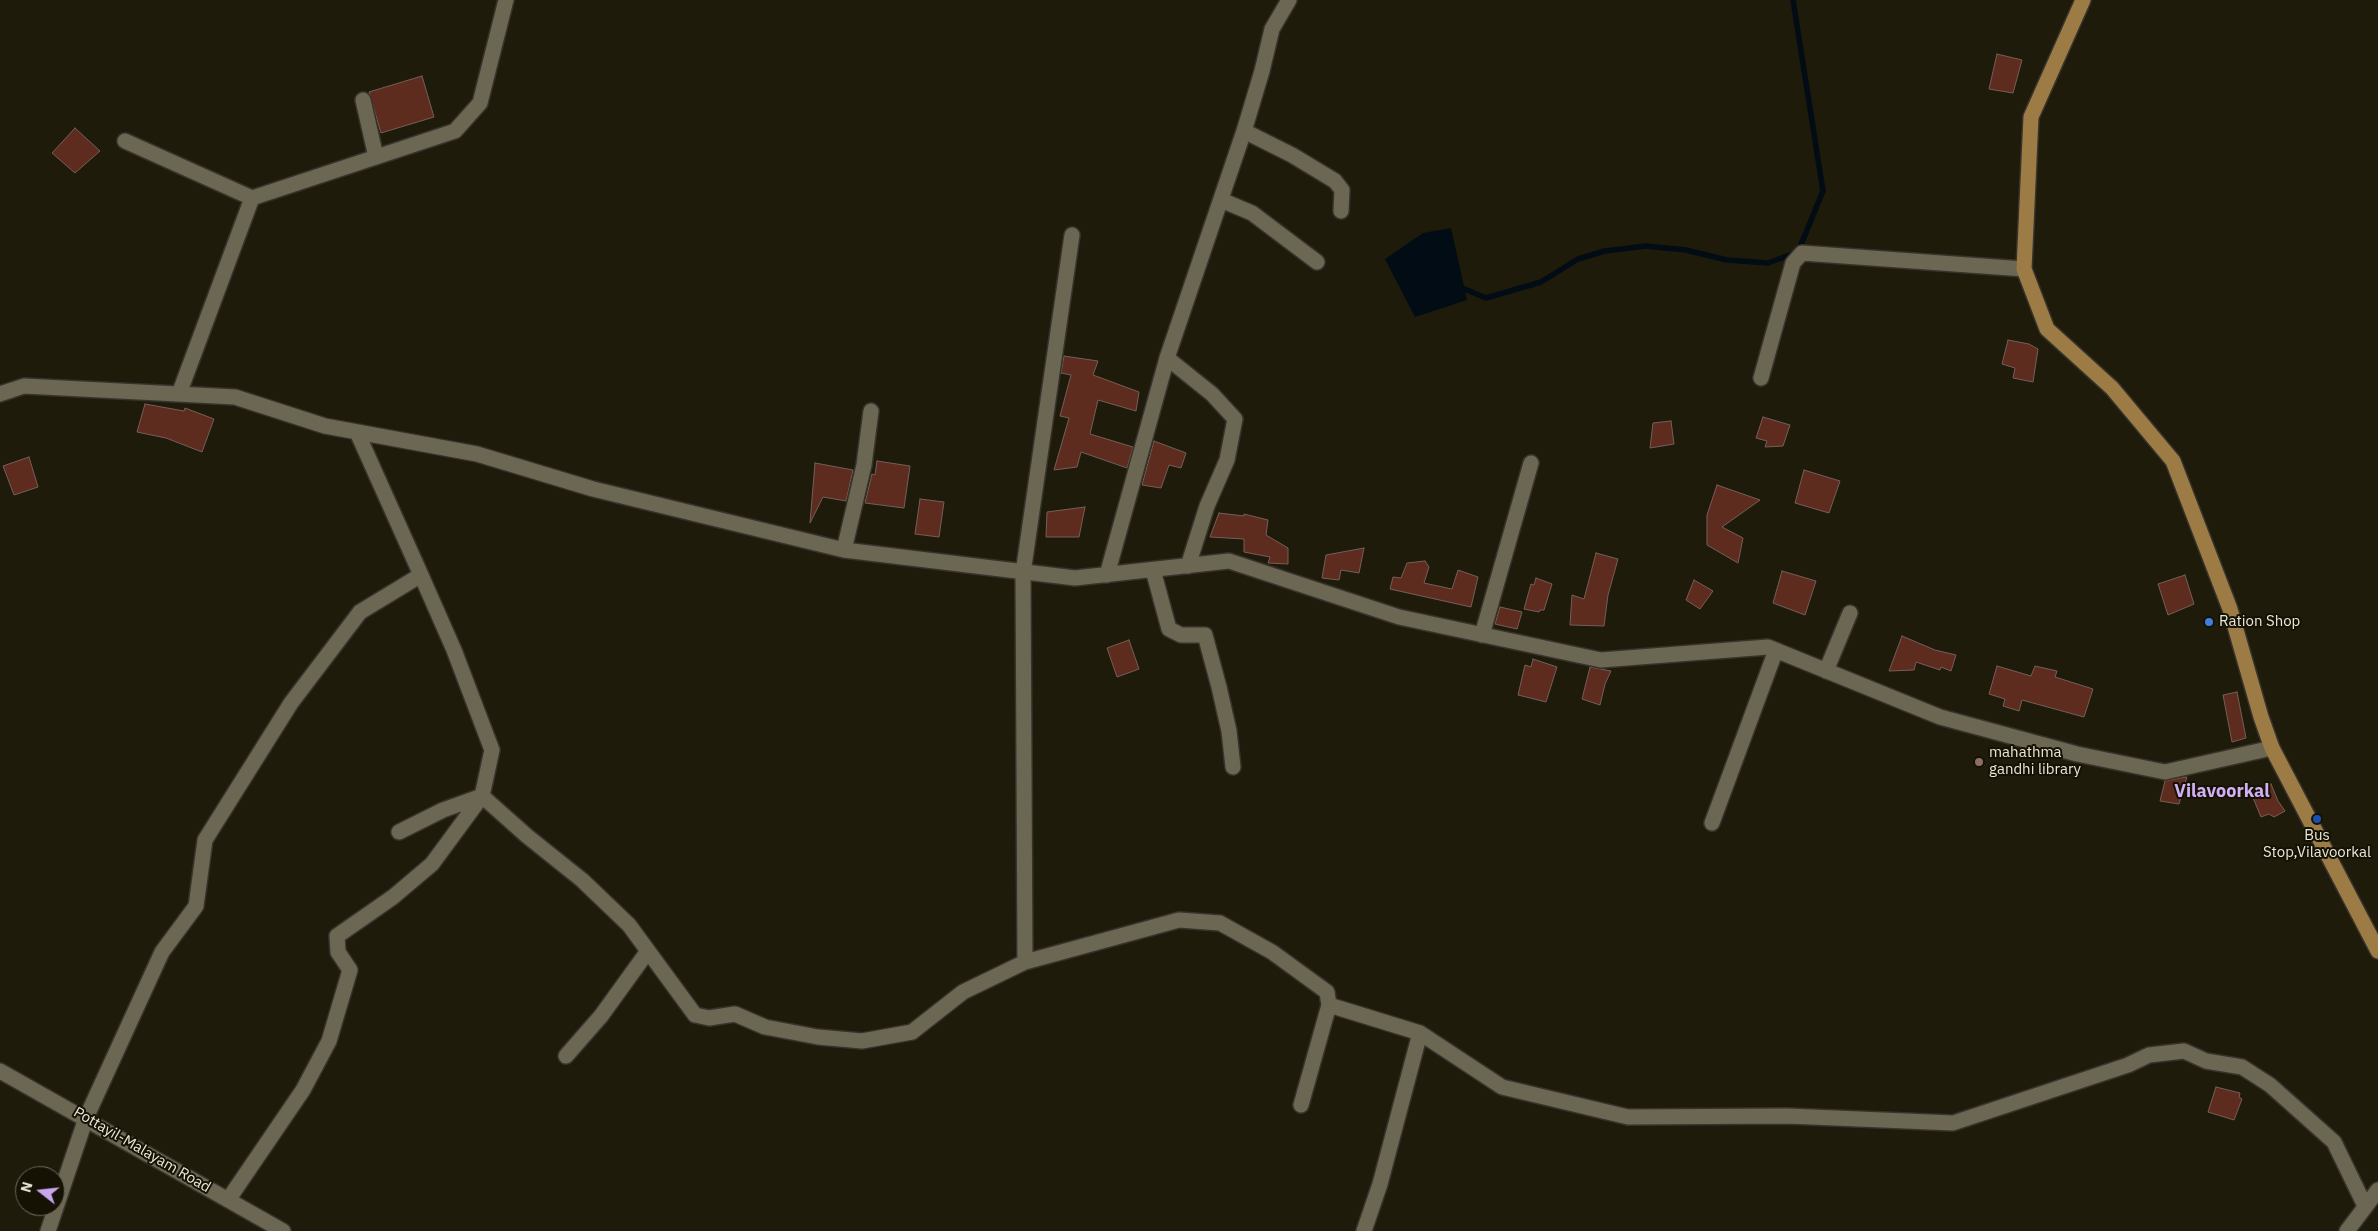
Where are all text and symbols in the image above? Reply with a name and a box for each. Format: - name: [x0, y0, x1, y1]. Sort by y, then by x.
- place label: Ration Shop: [2219, 613, 2300, 631]
- marker: Ration Shop: [2203, 616, 2215, 628]
- place label: mahathma gandhi library: [1989, 744, 2081, 779]
- marker: mahathma gandhi library: [1973, 756, 1985, 768]
- district label: Vilavoorkal: [2174, 781, 2270, 803]
- marker: Bus Stop,Vilavoorkal: [2311, 813, 2323, 825]
- place label: Bus Stop,Vilavoorkal: [2263, 827, 2371, 862]
- street label: Pottayil-Malayam Road: [70, 1103, 214, 1197]
- north arrow: [15, 1166, 65, 1216]
- text: N: [16, 1180, 37, 1195]

